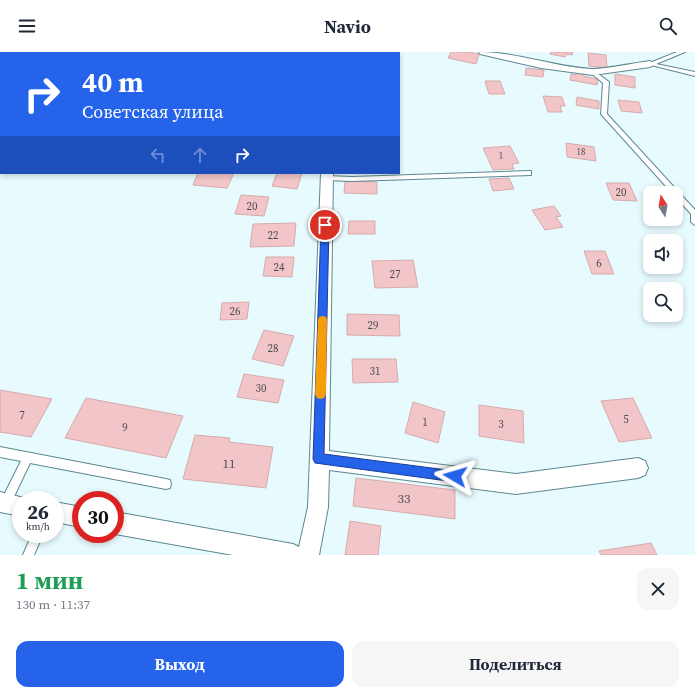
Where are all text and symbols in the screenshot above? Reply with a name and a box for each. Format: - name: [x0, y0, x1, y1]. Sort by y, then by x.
- text: Navio: [324, 14, 371, 39]
- icon: menu: [16, 15, 38, 37]
- icon: search: [657, 15, 679, 37]
- text: 40 m: [82, 63, 144, 101]
- icon: right: [16, 68, 68, 120]
- text: Советская улица: [82, 99, 223, 124]
- icon: left: [147, 144, 169, 166]
- icon: ahead: [189, 144, 211, 166]
- icon: right: [231, 144, 253, 166]
- house number: 18: [576, 146, 586, 158]
- house number: 1: [499, 150, 503, 162]
- house number: 20: [616, 185, 627, 200]
- north arrow: [643, 186, 683, 226]
- map controls: [643, 186, 683, 322]
- house number: 20: [247, 199, 258, 214]
- pin: [308, 208, 342, 242]
- icon: arrive: [314, 214, 336, 236]
- house number: 22: [268, 228, 279, 243]
- button: sound: [643, 234, 683, 274]
- house number: 6: [596, 256, 602, 271]
- house number: 24: [274, 260, 285, 275]
- house number: 27: [390, 267, 401, 282]
- button: search: [643, 282, 683, 322]
- house number: 26: [230, 304, 241, 319]
- house number: 29: [368, 318, 379, 333]
- house number: 28: [268, 341, 279, 356]
- house number: 31: [370, 364, 381, 379]
- house number: 30: [256, 381, 267, 396]
- house number: 7: [19, 408, 25, 423]
- house number: 5: [623, 412, 629, 427]
- house number: 1: [422, 415, 428, 430]
- house number: 3: [498, 417, 504, 432]
- house number: 9: [122, 420, 128, 435]
- house number: 11: [223, 455, 236, 472]
- position arrow: [434, 455, 476, 497]
- house number: 33: [398, 490, 411, 507]
- speed limit sign: 30: [72, 491, 124, 543]
- text: 26: [27, 498, 49, 526]
- text: km/h: [26, 520, 50, 533]
- text: 1 мин: [16, 564, 83, 597]
- button: close: [637, 568, 679, 610]
- text: 130 m · 11:37: [16, 596, 90, 613]
- button: Выход: [16, 641, 344, 687]
- button: Поделиться: [352, 641, 679, 687]

